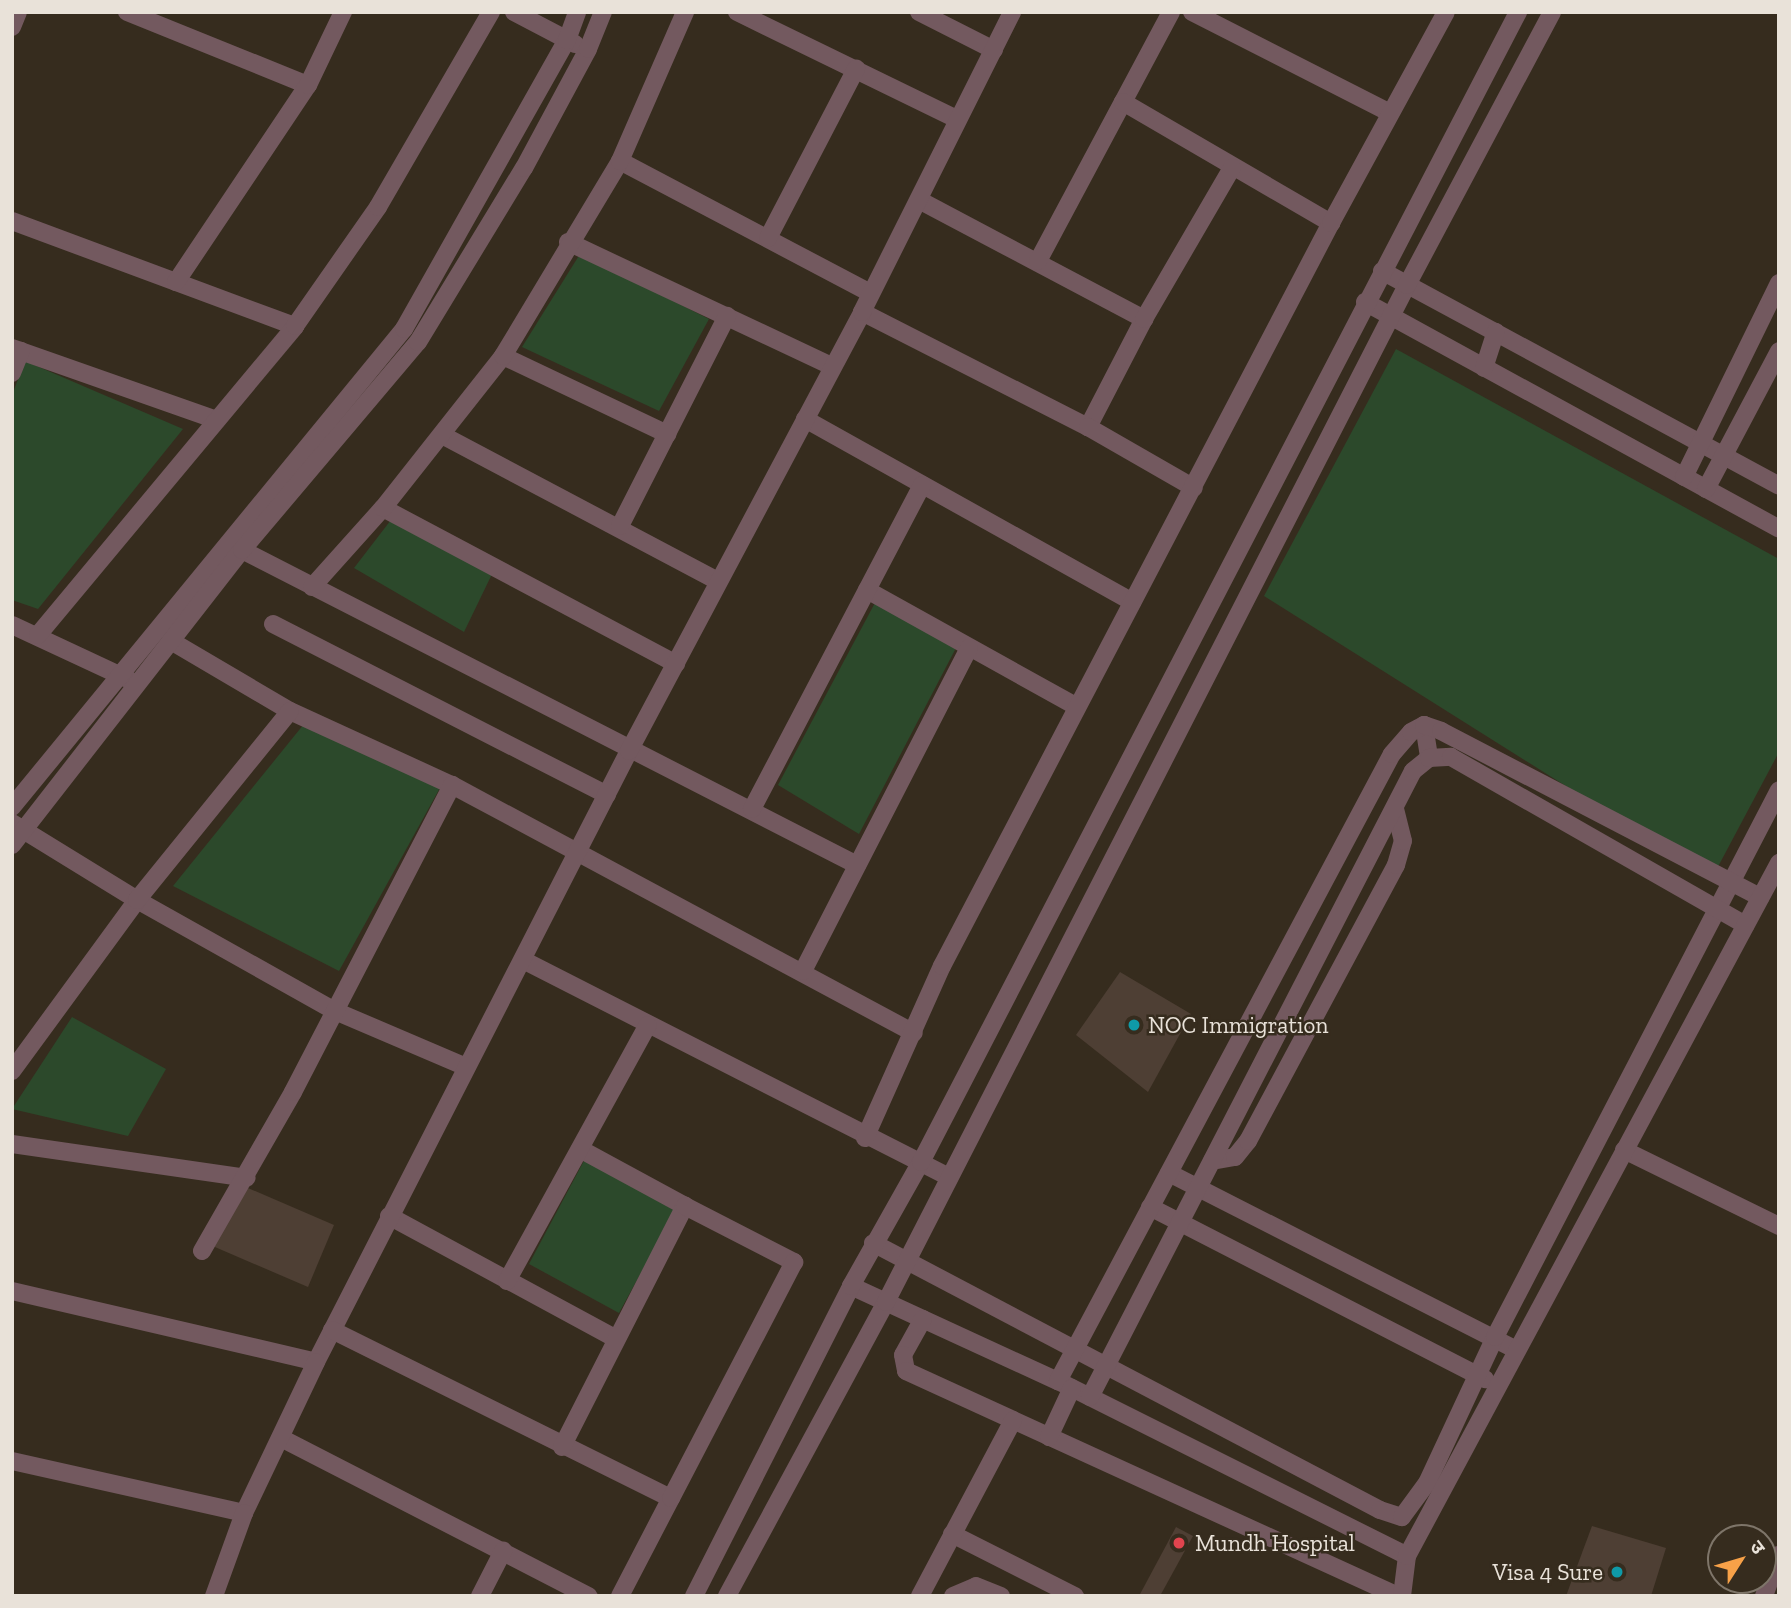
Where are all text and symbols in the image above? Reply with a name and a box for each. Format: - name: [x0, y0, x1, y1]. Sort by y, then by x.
- place label: NOC Immigration: [1148, 1011, 1328, 1039]
- marker: NOC Immigration: [1126, 1017, 1142, 1033]
- north arrow: [1707, 1524, 1777, 1594]
- place label: Mundh Hospital: [1195, 1529, 1355, 1557]
- marker: Mundh Hospital: [1169, 1533, 1189, 1553]
- text: उ: [1745, 1536, 1770, 1559]
- place label: Visa 4 Sure: [1492, 1558, 1603, 1586]
- marker: Visa 4 Sure: [1609, 1564, 1625, 1580]

